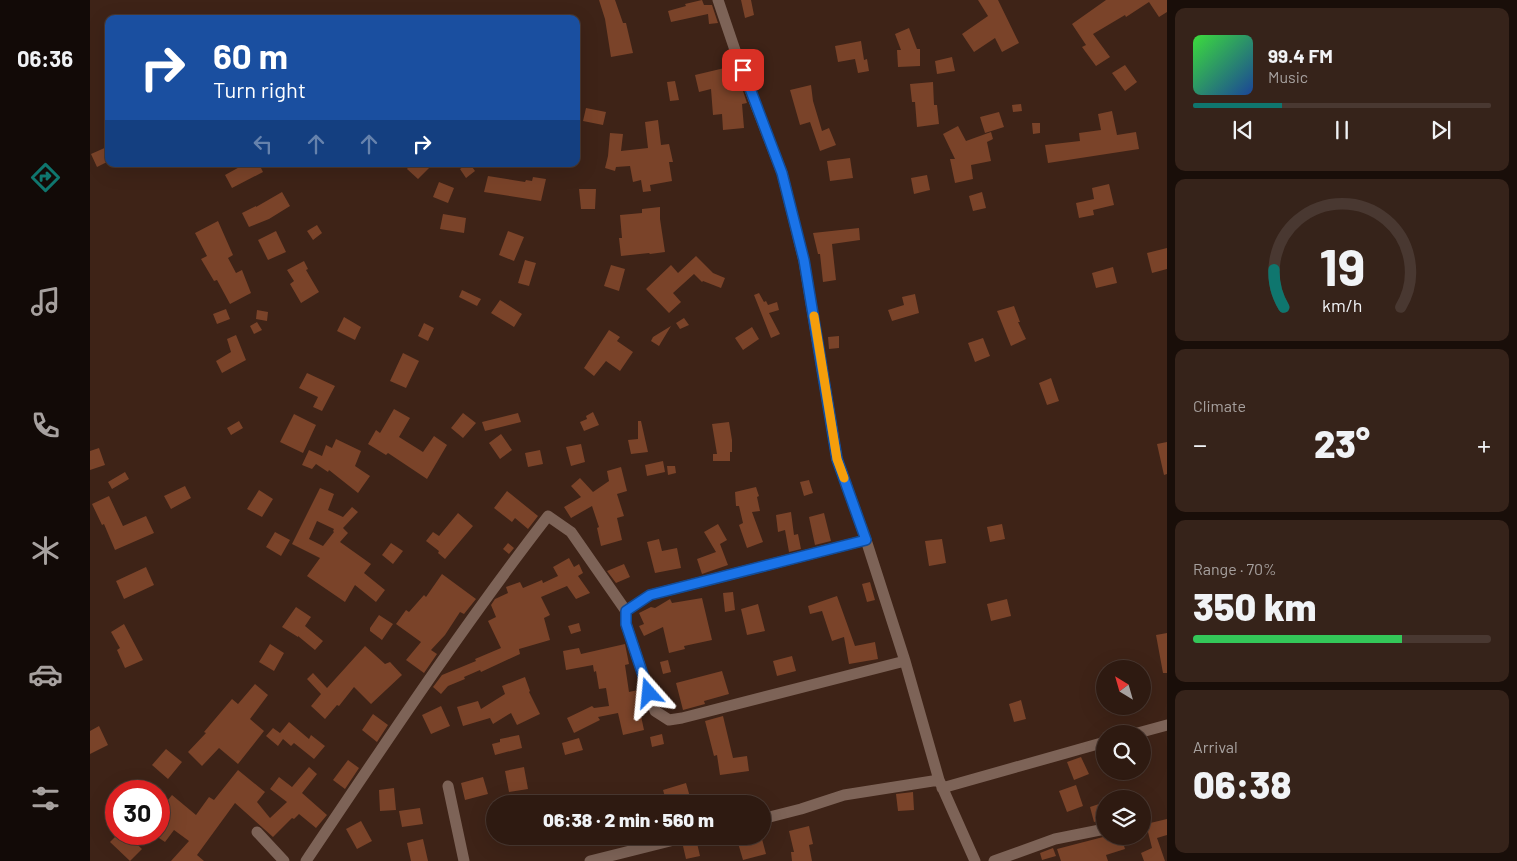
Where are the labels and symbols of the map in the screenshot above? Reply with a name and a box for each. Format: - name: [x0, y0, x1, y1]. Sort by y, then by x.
- pin: [722, 49, 764, 91]
- north arrow: [1096, 660, 1151, 715]
- position arrow: [622, 666, 674, 718]
- speed limit sign: 30: [105, 780, 170, 845]

